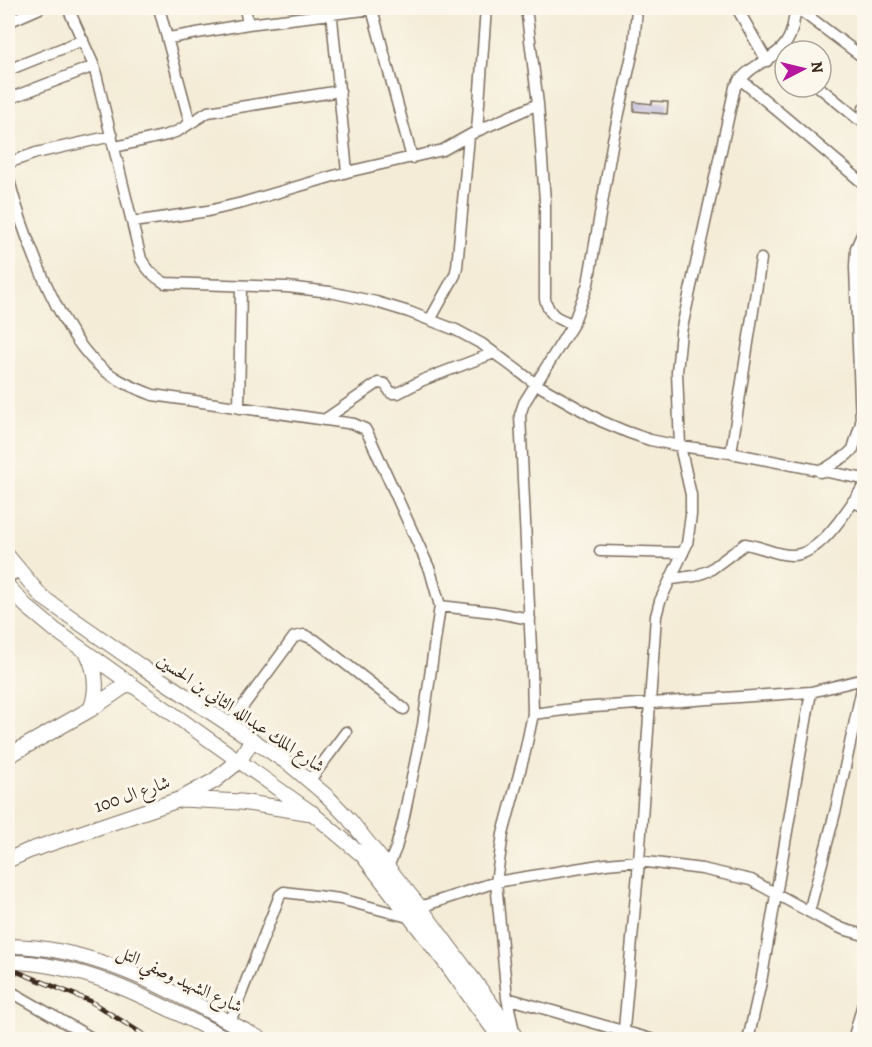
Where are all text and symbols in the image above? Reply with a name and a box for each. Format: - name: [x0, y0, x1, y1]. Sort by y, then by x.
- north arrow: [773, 39, 833, 99]
- text: N: [805, 60, 829, 75]
- street label: شارع الملك عبدالله الثاني بن الحسين: [151, 648, 330, 781]
- street label: شارع ال 100: [91, 770, 174, 821]
- street label: شارع الشهيد وصفي التل: [111, 939, 247, 1024]

